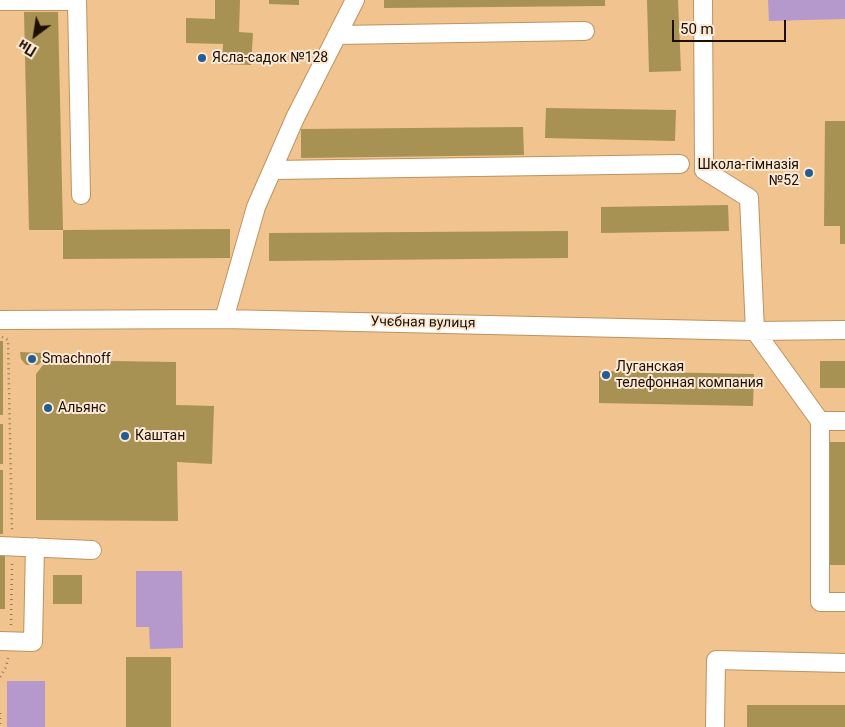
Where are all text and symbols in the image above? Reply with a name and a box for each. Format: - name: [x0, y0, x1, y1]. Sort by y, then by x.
- north arrow: [10, 10, 60, 60]
- scale bar: [675, 10, 789, 42]
- text: 50 m: [680, 20, 714, 38]
- text: Пн: [16, 36, 39, 59]
- place label: Ясла-садок №128: [212, 50, 328, 66]
- marker: Ясла-садок №128: [196, 52, 208, 64]
- place label: Школа-гімназія №52: [697, 157, 799, 190]
- marker: Школа-гімназія №52: [803, 167, 815, 179]
- street label: Учєбная вулиця: [370, 314, 476, 332]
- place label: Smachnoff: [42, 351, 111, 367]
- marker: Smachnoff: [26, 353, 38, 365]
- place label: Луганская телефонная компания: [616, 359, 764, 392]
- marker: Луганская телефонная компания: [600, 369, 612, 381]
- place label: Альянс: [58, 400, 106, 416]
- marker: Альянс: [42, 402, 54, 414]
- place label: Каштан: [135, 428, 185, 444]
- marker: Каштан: [119, 430, 131, 442]

